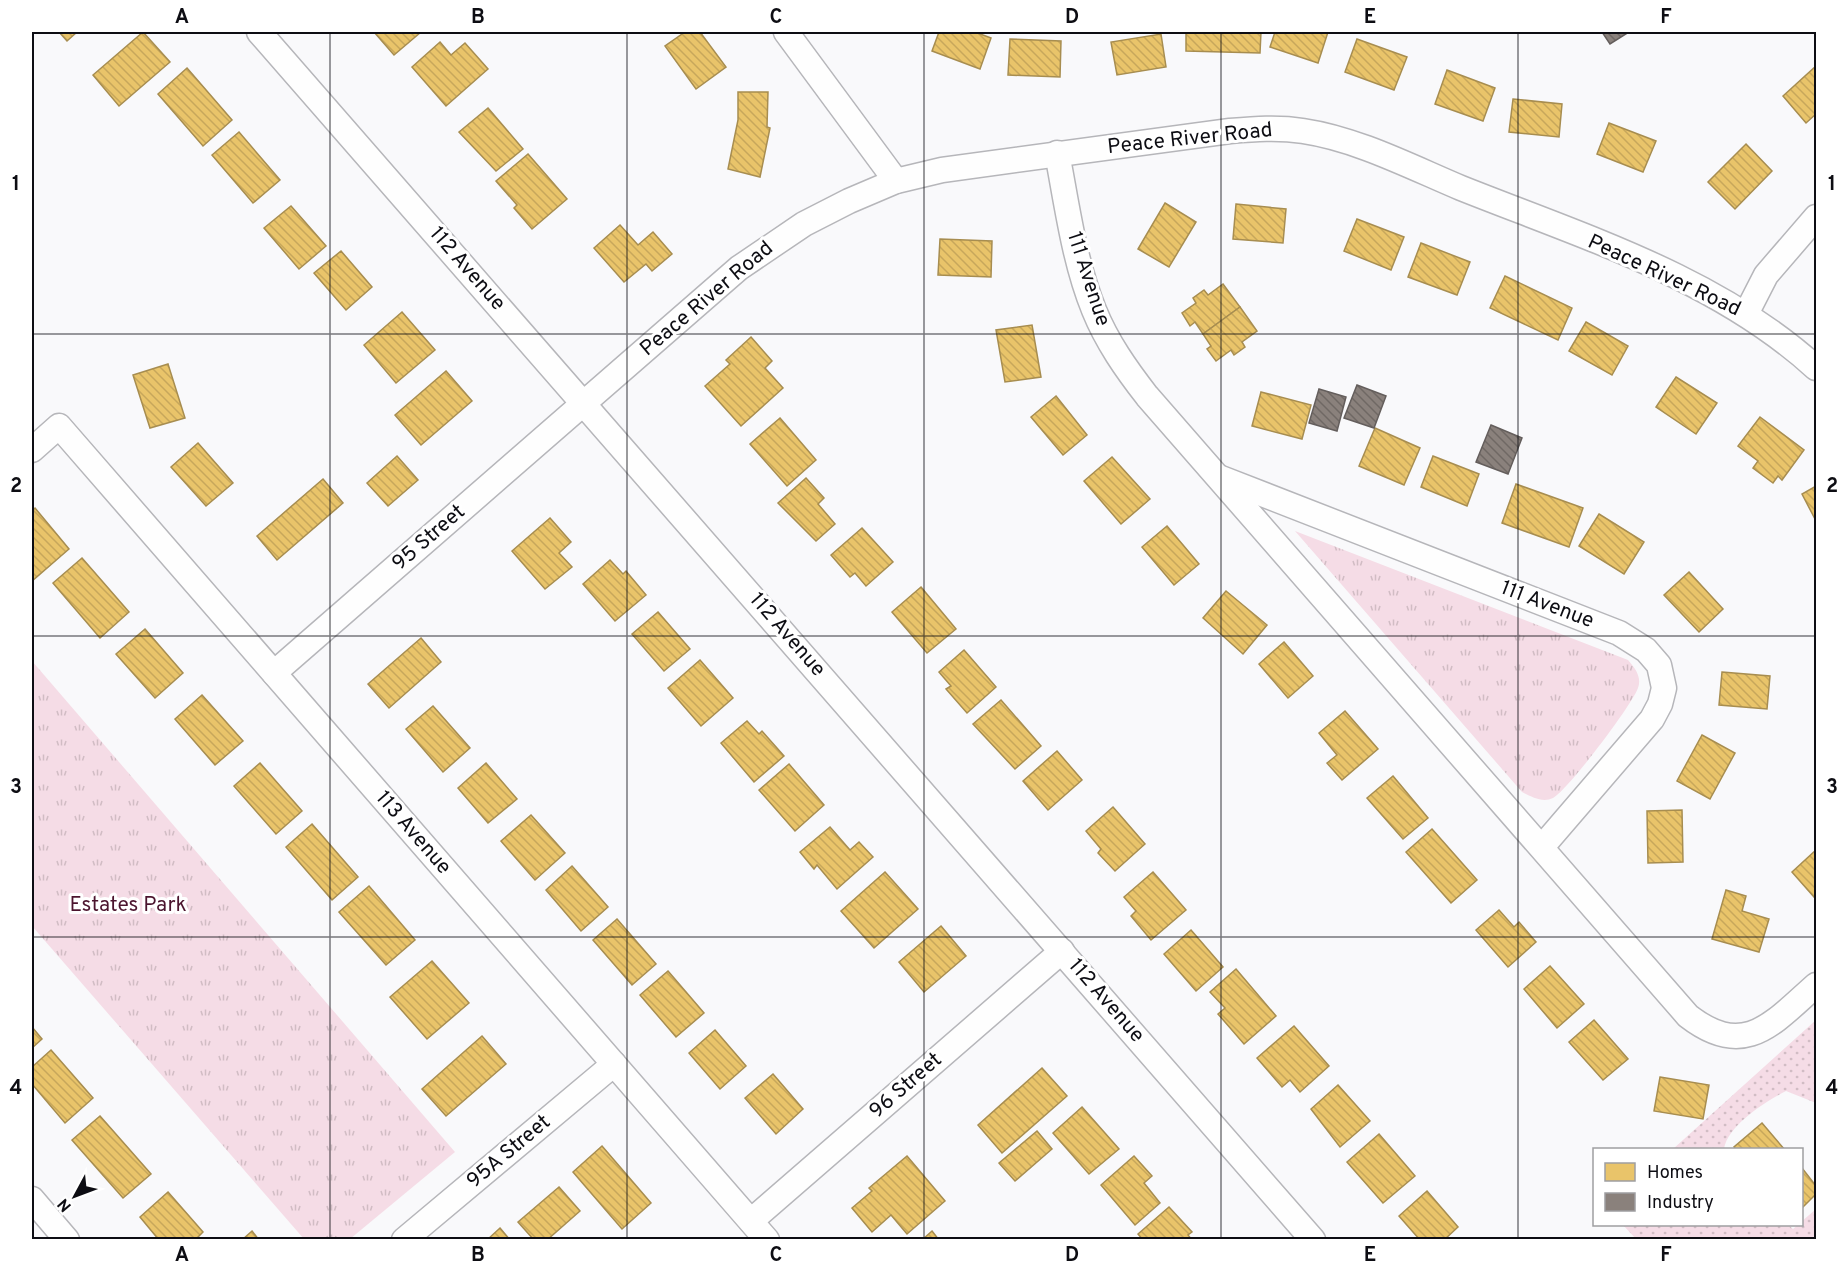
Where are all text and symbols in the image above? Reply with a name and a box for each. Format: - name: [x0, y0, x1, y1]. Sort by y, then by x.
- text: A: [175, 5, 189, 31]
- text: B: [471, 5, 485, 31]
- text: C: [770, 5, 782, 31]
- text: D: [1065, 5, 1079, 31]
- text: E: [1364, 5, 1376, 31]
- text: F: [1660, 5, 1672, 31]
- street label: Peace River Road: [1106, 117, 1274, 161]
- text: 1: [12, 172, 20, 198]
- text: 1: [1828, 172, 1836, 198]
- street label: 112 Avenue: [423, 221, 511, 317]
- street label: 111 Avenue: [1060, 228, 1116, 330]
- street label: Peace River Road: [1583, 229, 1745, 323]
- street label: Peace River Road: [635, 235, 779, 363]
- text: 2: [10, 474, 22, 500]
- text: 2: [1826, 474, 1838, 500]
- street label: 95 Street: [387, 499, 471, 577]
- street label: 111 Avenue: [1497, 575, 1597, 635]
- street label: 112 Avenue: [743, 587, 831, 683]
- text: 3: [10, 775, 22, 801]
- text: 3: [1826, 775, 1838, 801]
- street label: 113 Avenue: [369, 785, 457, 881]
- park label: Estates Park: [69, 892, 187, 919]
- street label: 112 Avenue: [1062, 953, 1150, 1049]
- street label: 96 Street: [864, 1047, 948, 1125]
- text: 4: [10, 1076, 22, 1102]
- text: 4: [1826, 1076, 1838, 1102]
- street label: 95A Street: [462, 1109, 556, 1195]
- legend: [1593, 1148, 1803, 1226]
- text: Homes: [1647, 1162, 1703, 1185]
- north arrow: [45, 1166, 105, 1226]
- text: Industry: [1647, 1192, 1714, 1215]
- text: N: [54, 1194, 77, 1215]
- text: A: [175, 1243, 189, 1269]
- text: B: [471, 1243, 485, 1269]
- text: C: [770, 1243, 782, 1269]
- text: D: [1065, 1243, 1079, 1269]
- text: E: [1364, 1243, 1376, 1269]
- text: F: [1660, 1243, 1672, 1269]

